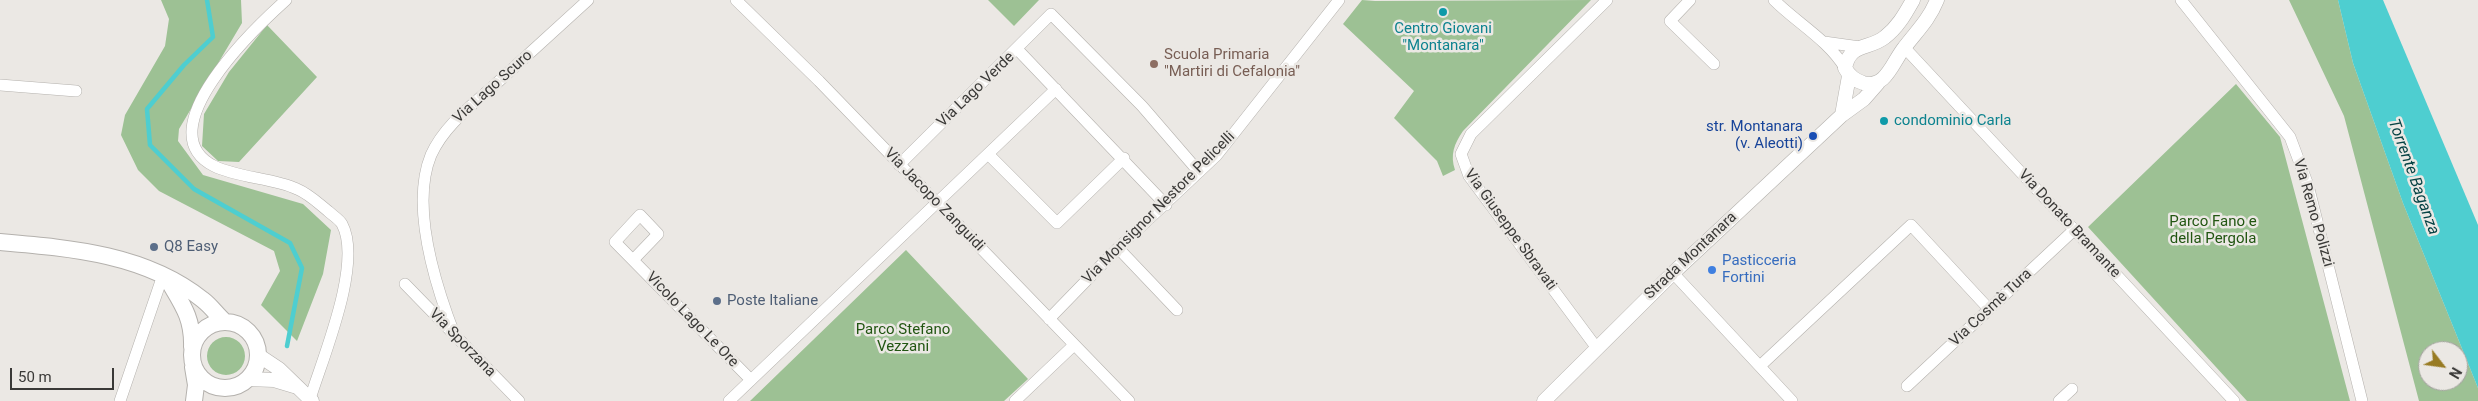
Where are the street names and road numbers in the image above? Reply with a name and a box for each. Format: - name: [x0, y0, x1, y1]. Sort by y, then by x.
- street label: Via Lago Scuro: [450, 47, 536, 127]
- street label: Via Lago Verde: [934, 49, 1018, 131]
- street label: Via Monsignor Nestore Pelicelli: [1079, 128, 1239, 288]
- street label: Via Jacopo Zanguidi: [880, 145, 988, 255]
- street label: Via Remo Polizzi: [2289, 157, 2337, 269]
- street label: Via Giuseppe Sbravati: [1460, 166, 1560, 294]
- street label: Via Donato Bramante: [2014, 166, 2124, 282]
- street label: Strada Montanara: [1641, 209, 1741, 303]
- street label: Via Cosmè Tura: [1946, 265, 2036, 351]
- street label: Vicolo Lago Le Ore: [642, 269, 742, 371]
- street label: Via Sporzana: [425, 305, 499, 381]

